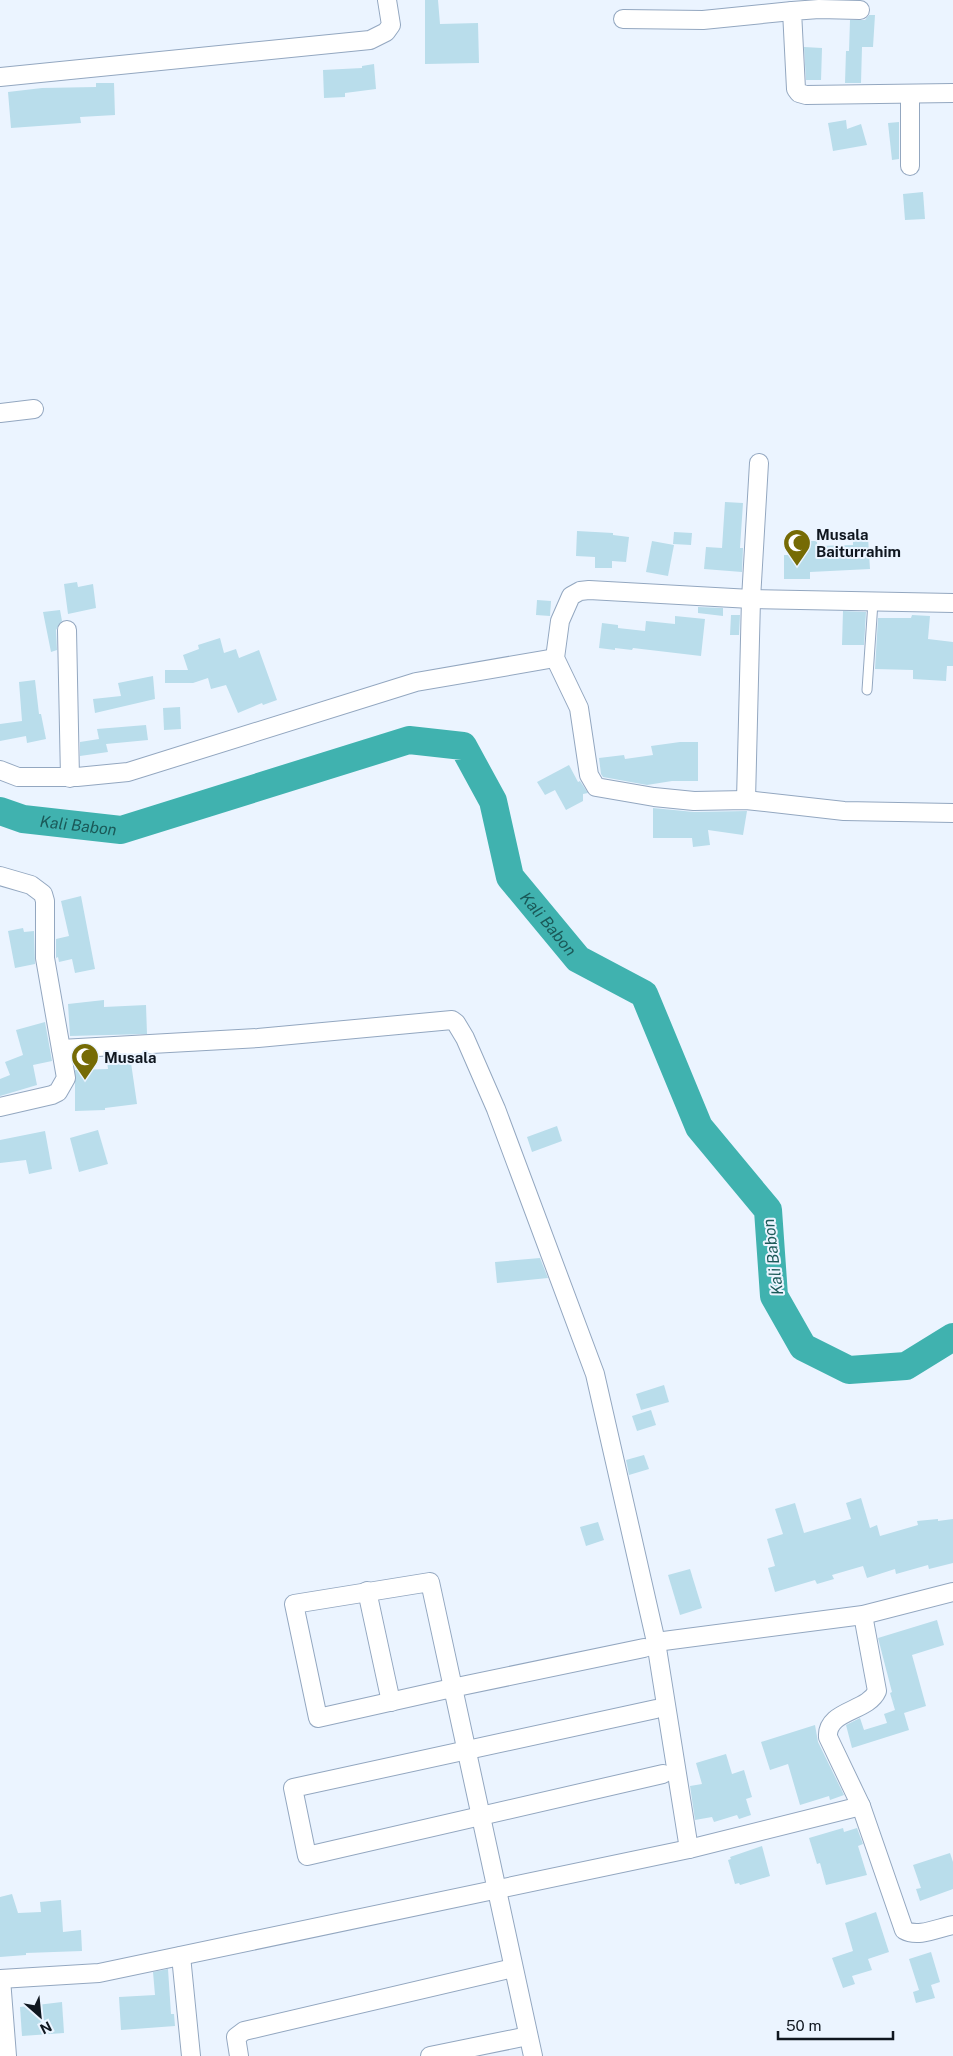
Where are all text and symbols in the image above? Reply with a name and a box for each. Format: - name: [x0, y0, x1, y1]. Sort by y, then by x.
- place label: Musala Baiturrahim: [816, 526, 901, 560]
- mosque icon: Musala Baiturrahim: [782, 528, 812, 567]
- water label: Kali Babon: [39, 811, 118, 839]
- water label: Kali Babon: [517, 888, 581, 959]
- mosque icon: Musala: [70, 1042, 100, 1081]
- place label: Musala: [104, 1049, 157, 1066]
- water label: Kali Babon: [759, 1218, 787, 1296]
- north arrow: [15, 1991, 65, 2041]
- scale bar: [778, 2008, 893, 2040]
- text: 50 m: [786, 2017, 821, 2034]
- text: N: [37, 2018, 54, 2037]

